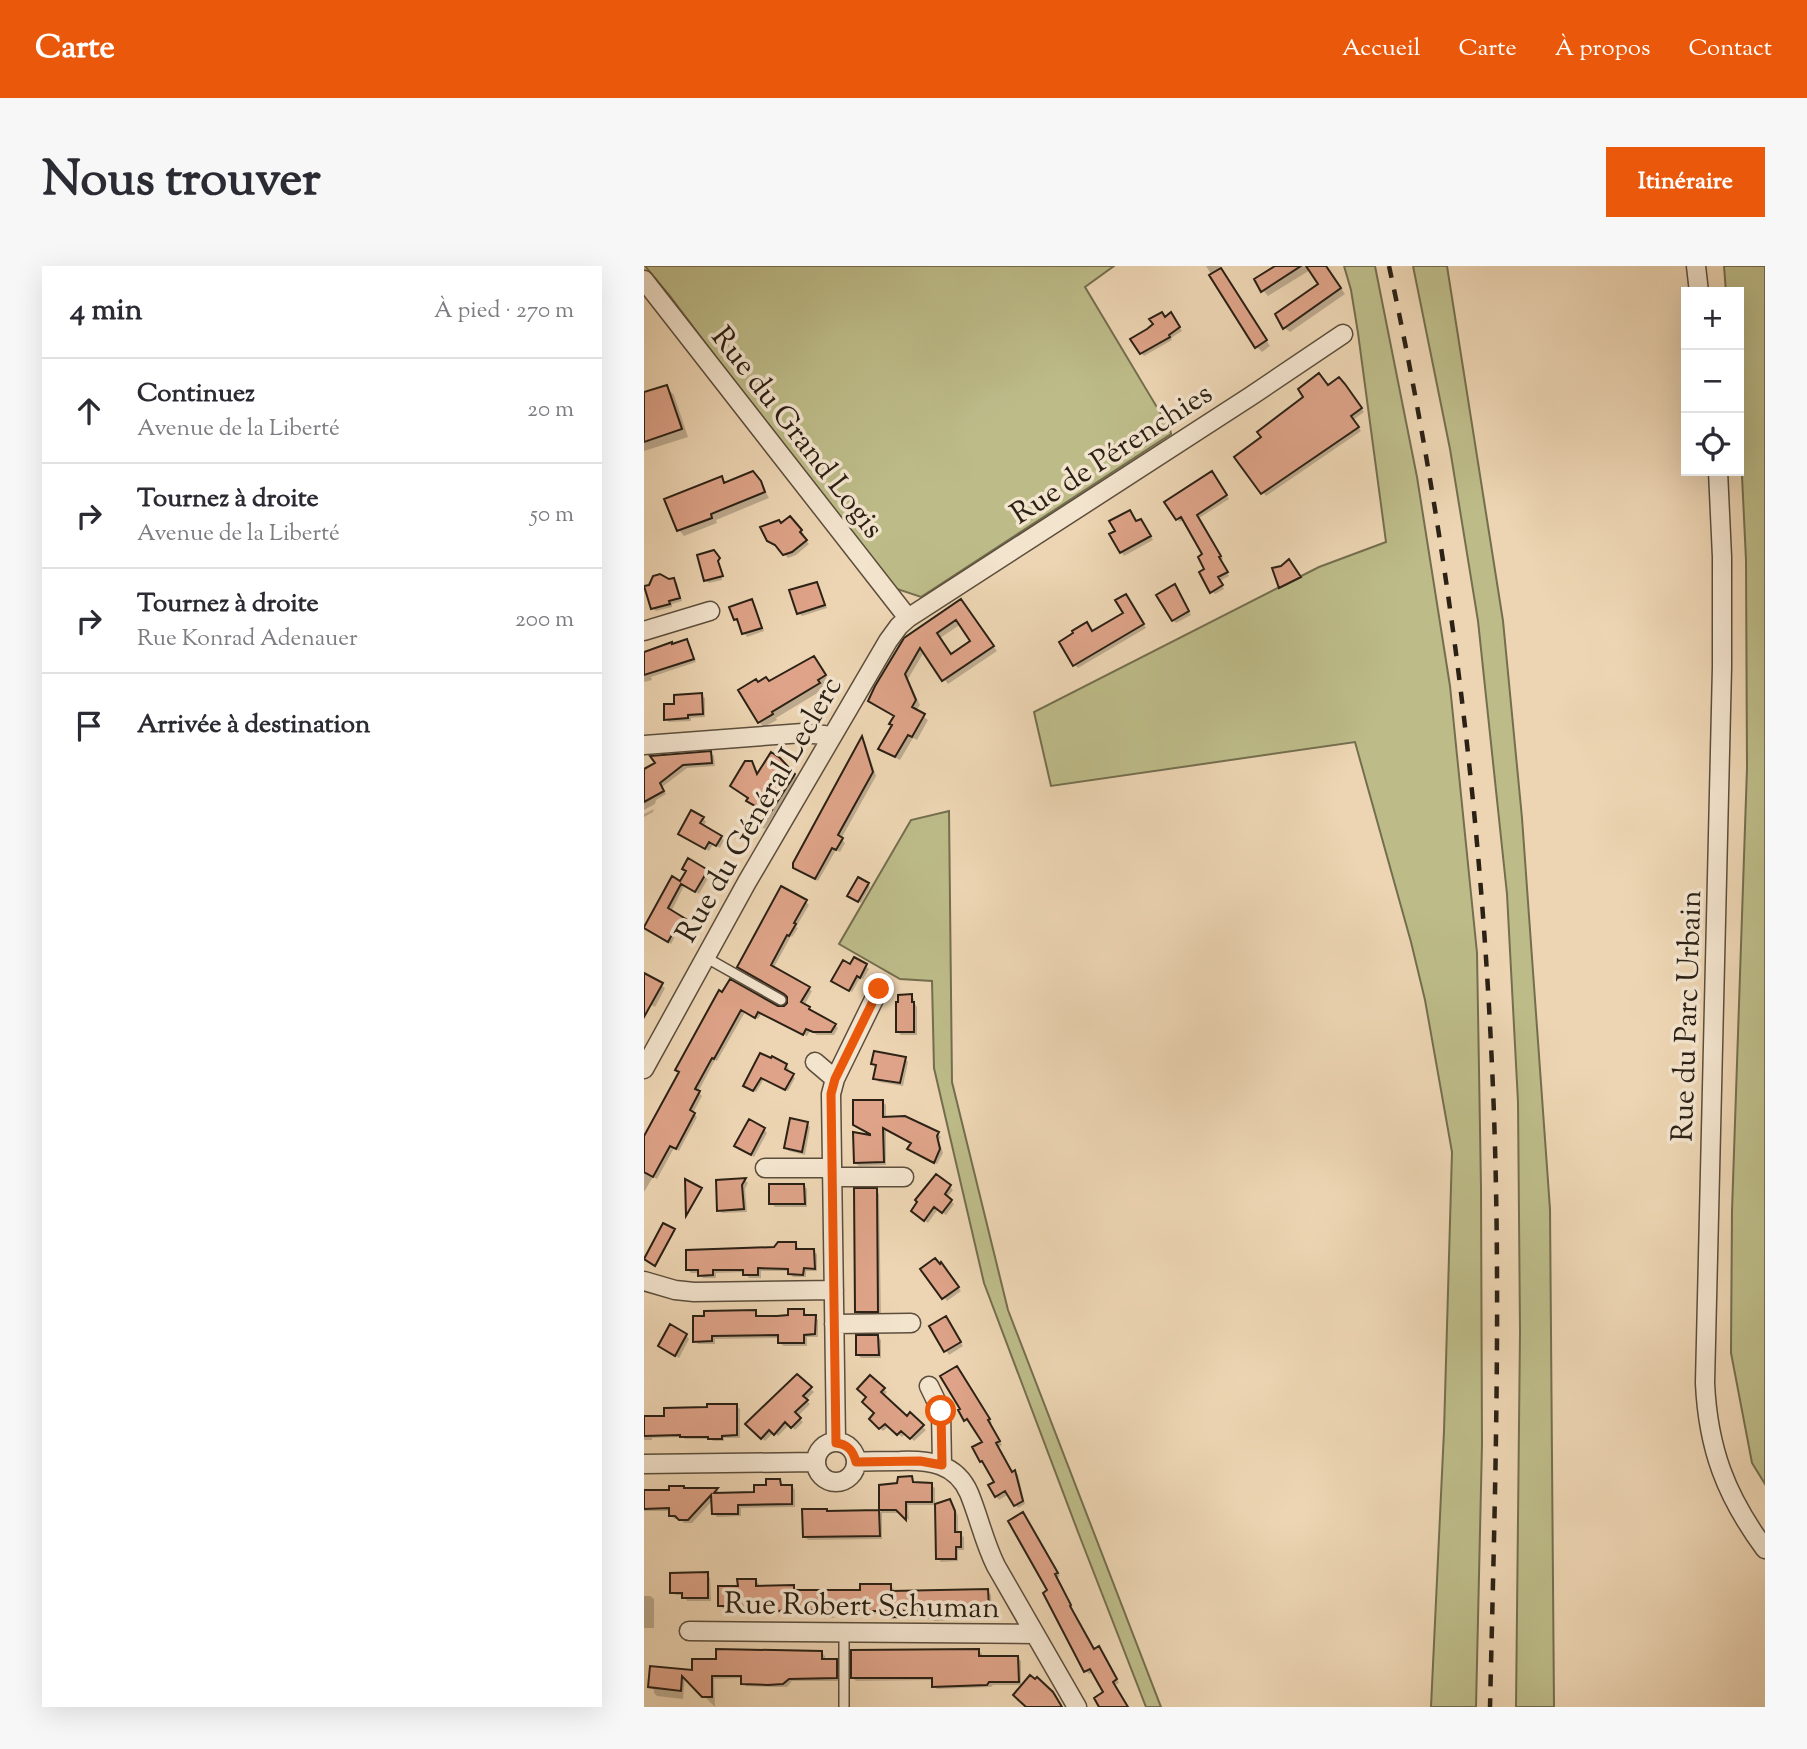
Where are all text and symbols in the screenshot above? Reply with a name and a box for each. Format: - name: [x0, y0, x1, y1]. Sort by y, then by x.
- text: Carte: [35, 25, 115, 73]
- text: Accueil: [1342, 32, 1421, 66]
- text: Carte: [1459, 32, 1517, 66]
- text: À propos: [1555, 32, 1650, 66]
- text: Contact: [1688, 32, 1772, 66]
- text: Nous trouver: [42, 147, 321, 217]
- button: Itinéraire: [1606, 147, 1765, 217]
- map controls: [1681, 287, 1744, 476]
- button: +: [1681, 287, 1744, 350]
- text: 4 min: [70, 290, 143, 333]
- text: À pied · 270 m: [434, 295, 574, 328]
- street label: Rue du Grand Logis: [700, 318, 893, 549]
- button: −: [1681, 350, 1744, 413]
- street label: Rue de Pérenchies: [1003, 374, 1222, 537]
- text: Continuez: [137, 376, 255, 413]
- icon: ahead: [70, 392, 108, 430]
- text: 20 m: [527, 394, 574, 427]
- text: Avenue de la Liberté: [137, 413, 340, 446]
- button: locate: [1681, 413, 1744, 476]
- text: Tournez à droite: [137, 481, 319, 518]
- icon: right: [70, 497, 108, 535]
- text: 50 m: [530, 499, 574, 532]
- text: Avenue de la Liberté: [137, 518, 340, 551]
- text: Tournez à droite: [137, 586, 319, 623]
- icon: right: [70, 602, 108, 640]
- text: 200 m: [515, 604, 574, 637]
- text: Rue Konrad Adenauer: [137, 623, 358, 656]
- street label: Rue du Général Leclerc: [666, 669, 854, 951]
- icon: arrive: [70, 707, 108, 745]
- text: Arrivée à destination: [137, 707, 370, 744]
- street label: Rue du Parc Urbain: [1663, 889, 1714, 1143]
- route end: [863, 973, 894, 1004]
- route start: [925, 1395, 956, 1426]
- street label: Rue Robert Schuman: [724, 1584, 1000, 1631]

